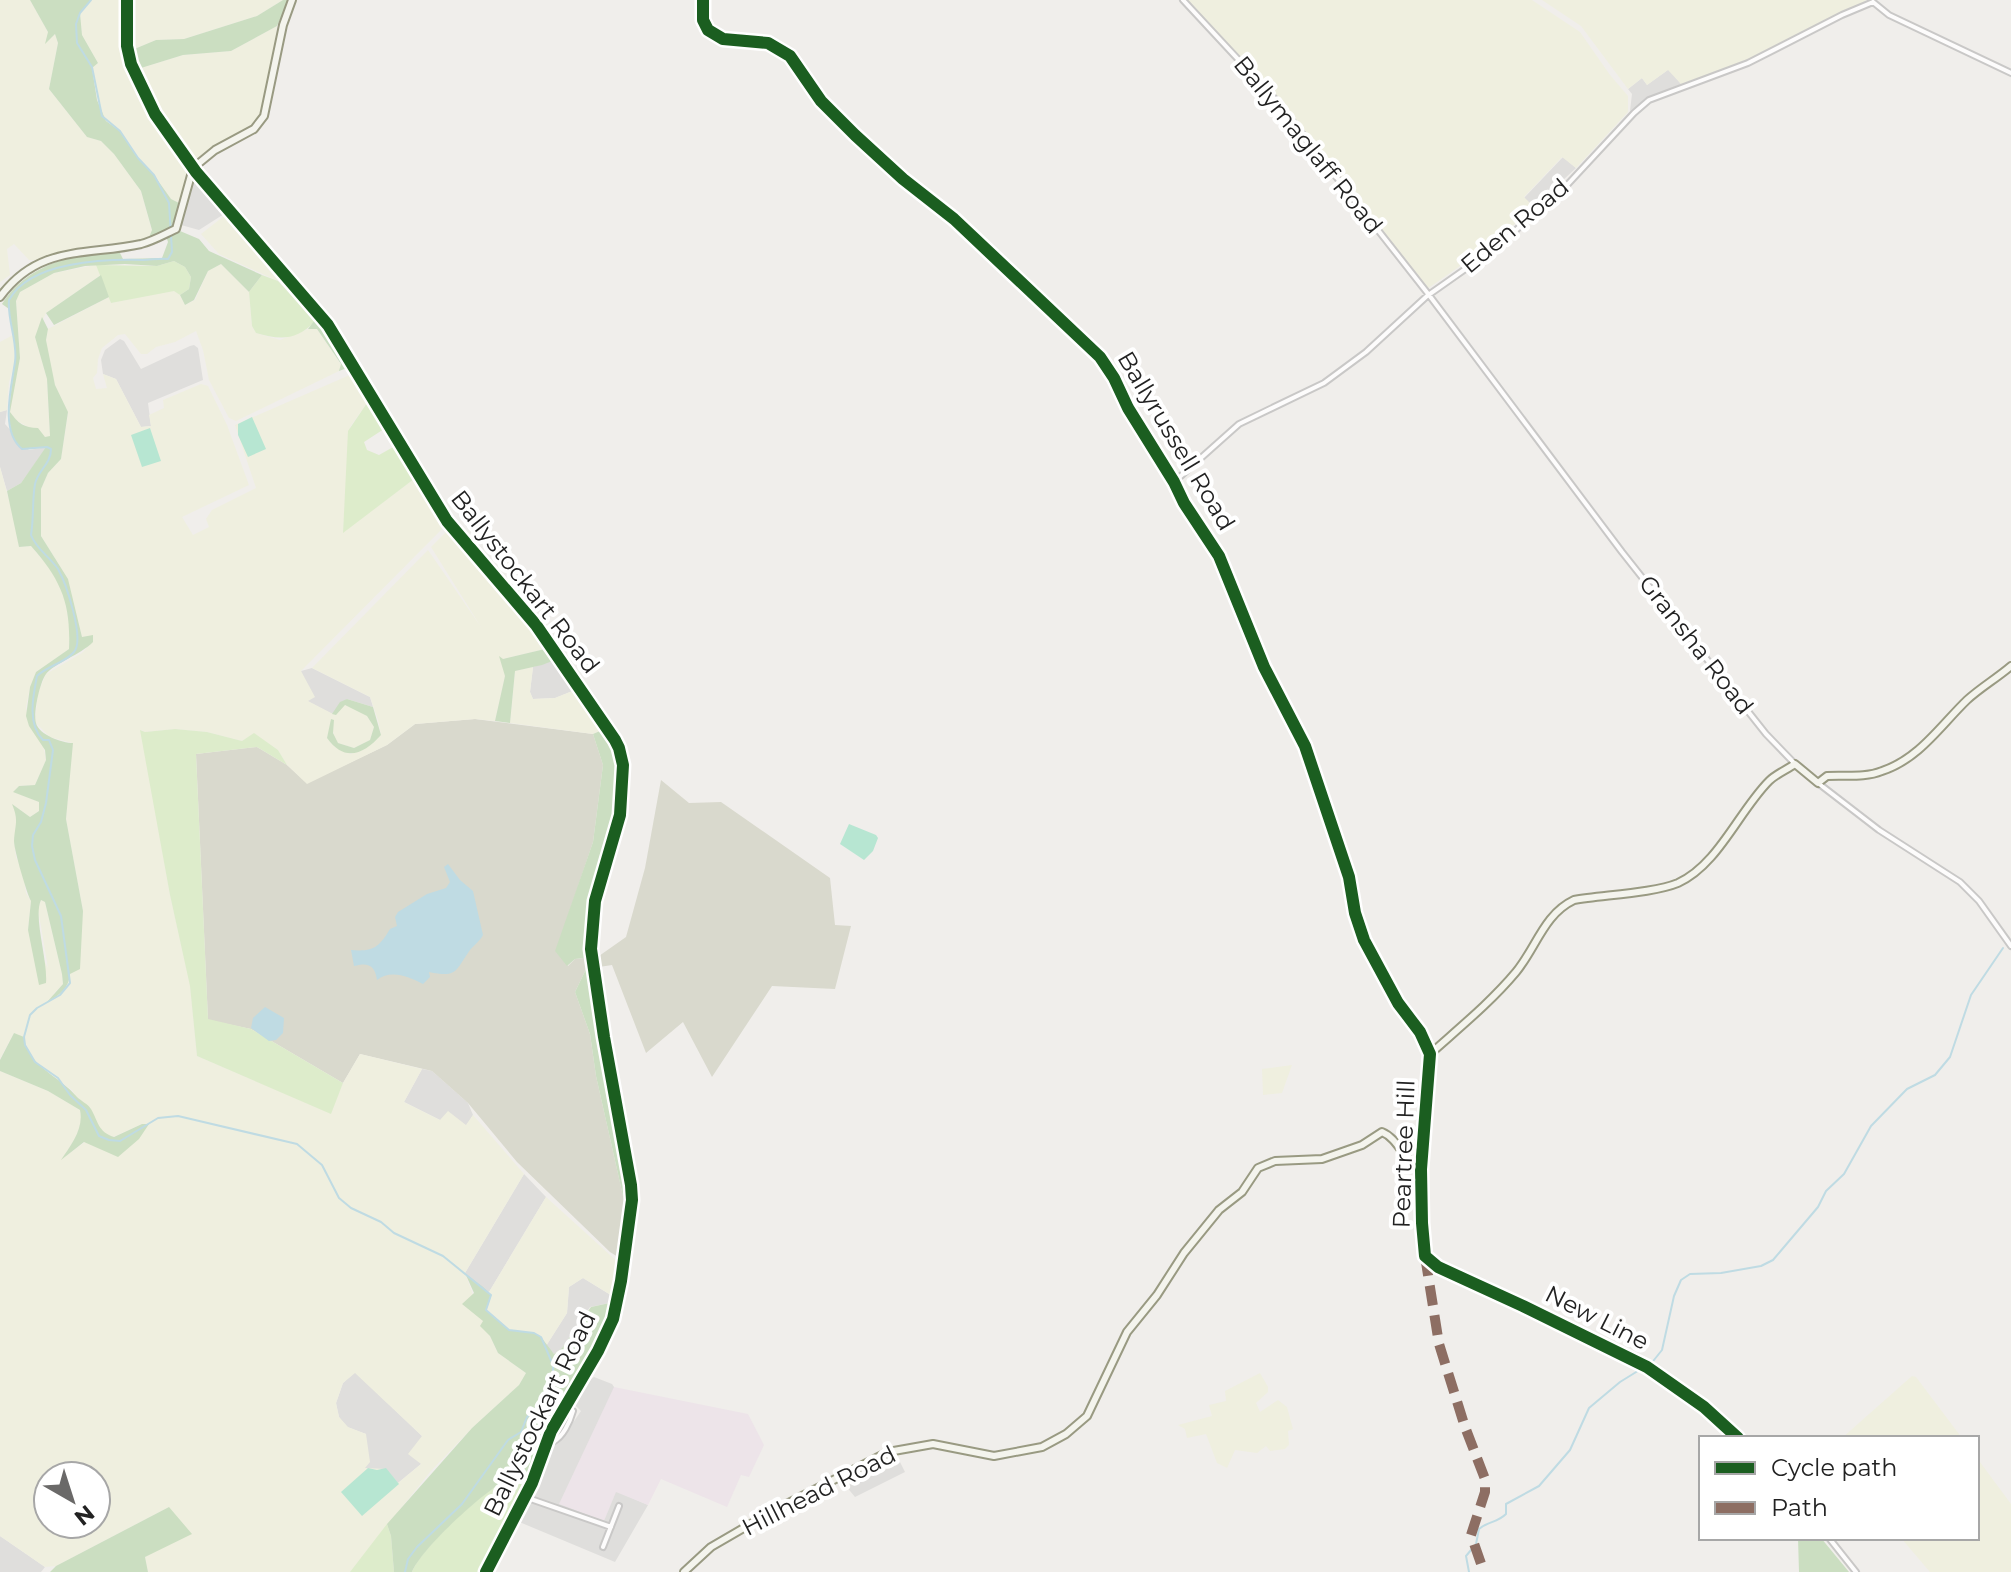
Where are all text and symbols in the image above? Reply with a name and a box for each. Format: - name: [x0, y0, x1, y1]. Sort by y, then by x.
- street label: Ballymaglaff Road: [1228, 50, 1389, 239]
- street label: Eden Road: [1455, 172, 1575, 279]
- street label: Ballyrussell Road: [1112, 346, 1241, 536]
- street label: Ballystockart Road: [445, 484, 606, 679]
- street label: Gransha Road: [1633, 569, 1760, 720]
- street label: Peartree Hill: [1386, 1079, 1421, 1229]
- street label: New Line: [1541, 1279, 1654, 1356]
- street label: Ballystockart Road: [477, 1307, 602, 1521]
- legend: [1699, 1436, 1979, 1540]
- street label: Hillhead Road: [737, 1439, 901, 1542]
- text: Cycle path: [1771, 1453, 1898, 1482]
- north arrow: [32, 1460, 112, 1540]
- text: Path: [1771, 1493, 1828, 1522]
- text: N: [69, 1499, 100, 1531]

